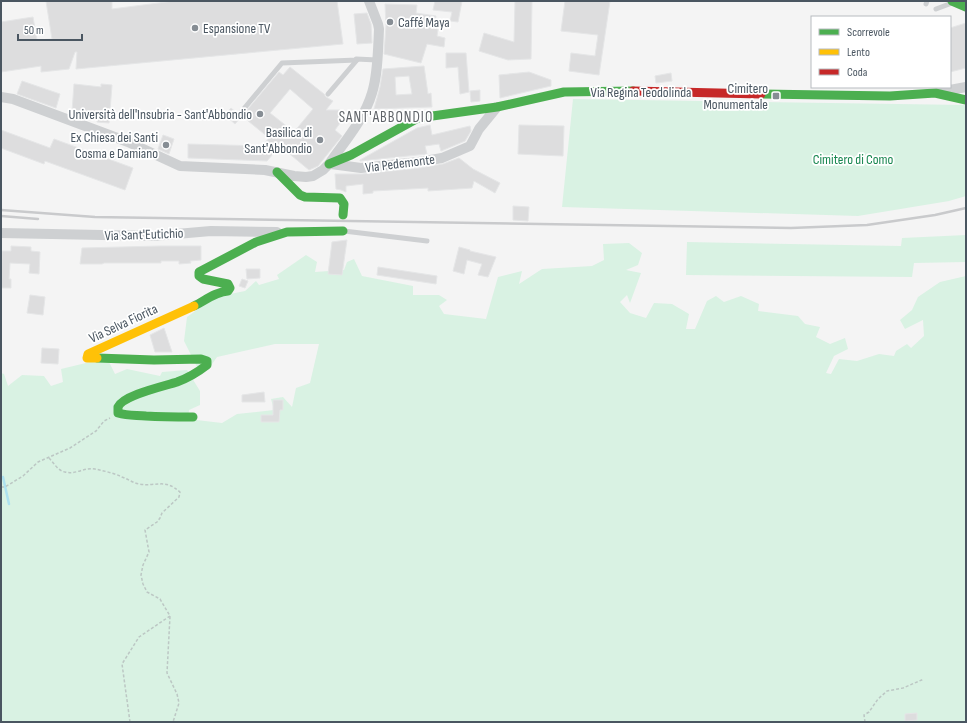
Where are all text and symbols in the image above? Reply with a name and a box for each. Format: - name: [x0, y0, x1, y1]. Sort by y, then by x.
- place label: Caffé Maya: [398, 14, 450, 31]
- scale bar: [18, 16, 82, 42]
- legend: [811, 16, 951, 88]
- marker: Caffé Maya: [385, 17, 395, 27]
- place label: Espansione TV: [203, 20, 271, 37]
- text: 50 m: [24, 23, 44, 38]
- marker: Espansione TV: [190, 23, 200, 33]
- text: Scorrevole: [847, 25, 890, 40]
- text: Lento: [847, 45, 870, 60]
- text: Coda: [847, 65, 868, 80]
- place label: Cimitero Monumentale: [704, 80, 768, 113]
- street label: Via Regina Teodolinda: [591, 84, 691, 101]
- marker: Cimitero Monumentale: [771, 91, 781, 101]
- place label: Università dell'Insubria - Sant'Abbondio: [69, 106, 252, 123]
- district label: SANT'ABBONDIO: [339, 108, 433, 127]
- marker: Università dell'Insubria - Sant'Abbondio: [255, 109, 265, 119]
- place label: Basilica di Sant'Abbondio: [244, 124, 312, 157]
- place label: Ex Chiesa dei Santi Cosma e Damiano: [71, 129, 158, 162]
- marker: Basilica di Sant'Abbondio: [315, 135, 325, 145]
- marker: Ex Chiesa dei Santi Cosma e Damiano: [161, 140, 171, 150]
- street label: Via Pedemonte: [364, 151, 436, 176]
- park label: Cimitero di Como: [813, 151, 893, 168]
- street label: Via Sant'Eutichio: [104, 225, 184, 244]
- street label: Via Selva Fiorita: [86, 300, 160, 347]

